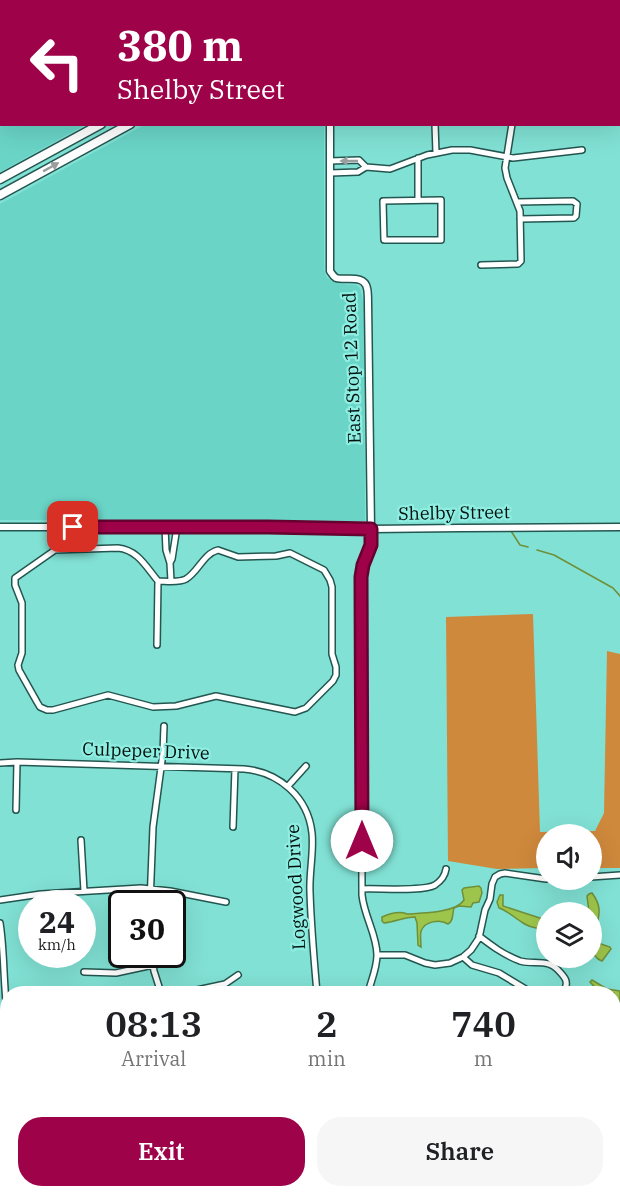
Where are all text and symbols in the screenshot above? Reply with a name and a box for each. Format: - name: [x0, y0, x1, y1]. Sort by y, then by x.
- text: 380 m: [117, 18, 243, 73]
- icon: left: [18, 24, 96, 102]
- text: Shelby Street: [117, 71, 285, 106]
- one-way arrow: [339, 156, 358, 166]
- one-way arrow: [43, 162, 60, 172]
- street label: East Stop 12 Road: [337, 292, 366, 444]
- street label: Shelby Street: [398, 500, 510, 525]
- pin: [47, 501, 98, 552]
- icon: arrive: [56, 510, 89, 543]
- street label: Culpeper Drive: [82, 737, 210, 764]
- position arrow: [330, 809, 394, 873]
- street label: Logwood Drive: [281, 824, 310, 950]
- map controls: [536, 824, 602, 968]
- button: sound: [536, 824, 602, 890]
- speed limit sign: 30: [108, 890, 186, 968]
- text: 24: [39, 902, 75, 941]
- button: layers: [536, 902, 602, 968]
- text: km/h: [38, 935, 76, 954]
- text: 08:13: [105, 1000, 202, 1047]
- text: 2: [316, 1000, 337, 1047]
- text: 740: [451, 1000, 516, 1047]
- text: Arrival: [121, 1045, 186, 1072]
- text: min: [308, 1045, 346, 1072]
- text: m: [474, 1045, 493, 1072]
- button: Exit: [18, 1117, 305, 1186]
- button: Share: [317, 1117, 603, 1186]

